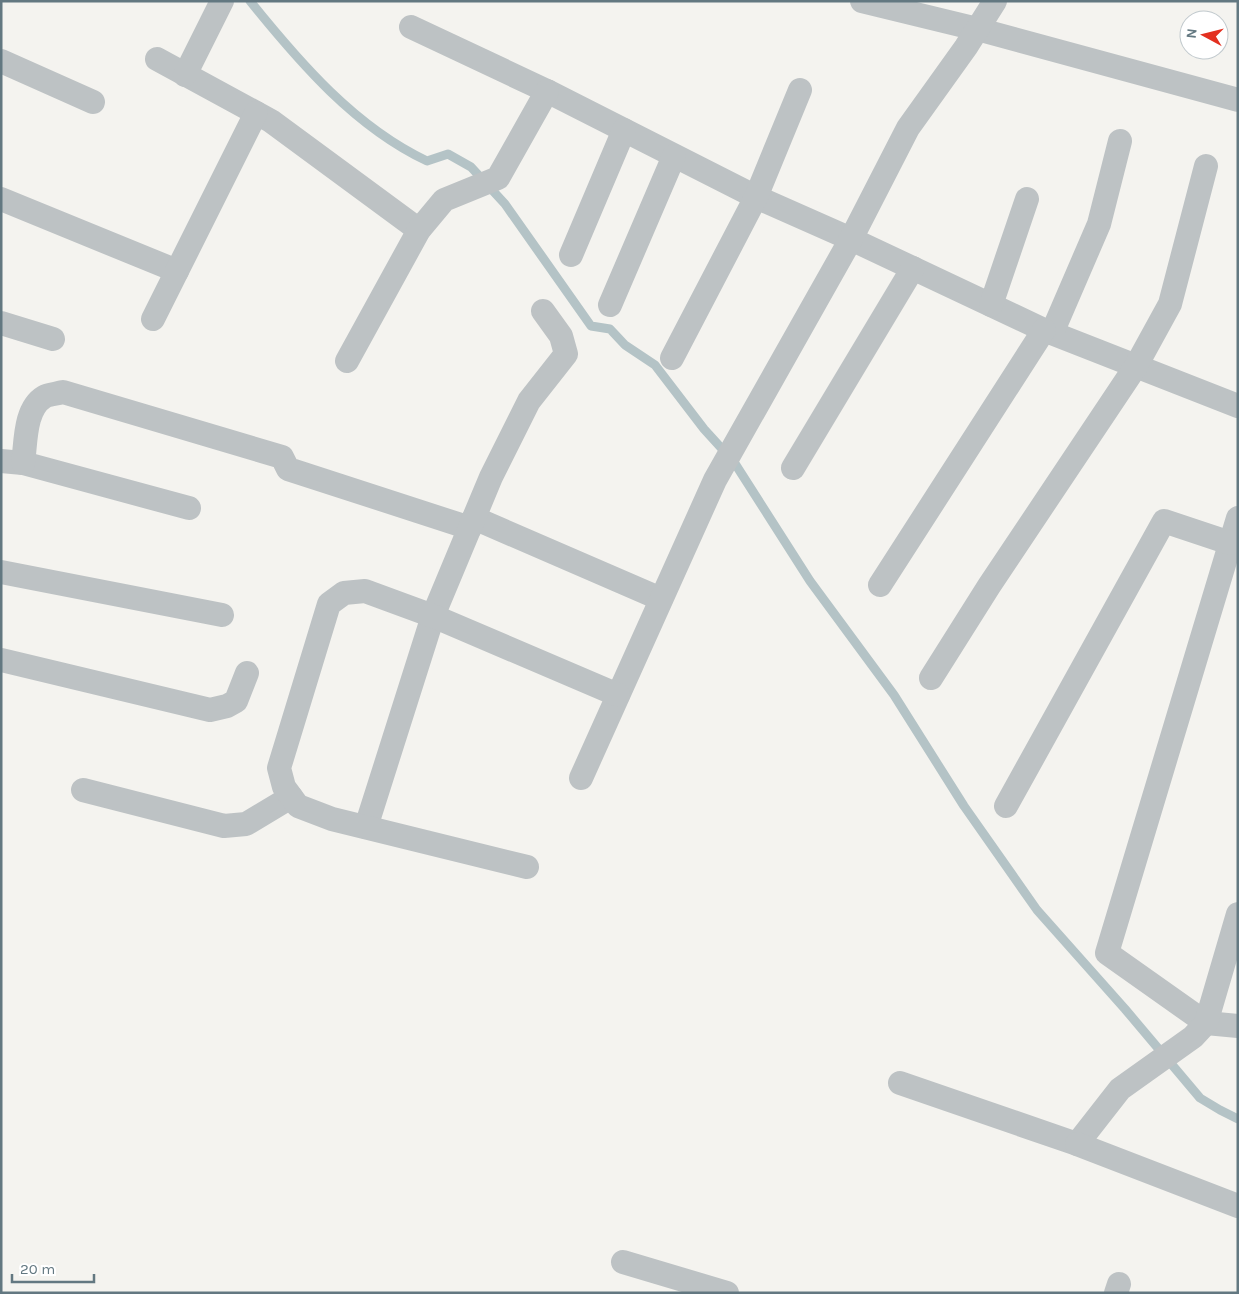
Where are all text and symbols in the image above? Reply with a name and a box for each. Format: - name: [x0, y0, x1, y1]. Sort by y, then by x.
- north arrow: [1179, 10, 1229, 60]
- text: N: [1183, 27, 1201, 39]
- scale bar: [12, 1252, 95, 1284]
- text: 20 m: [20, 1260, 55, 1278]

